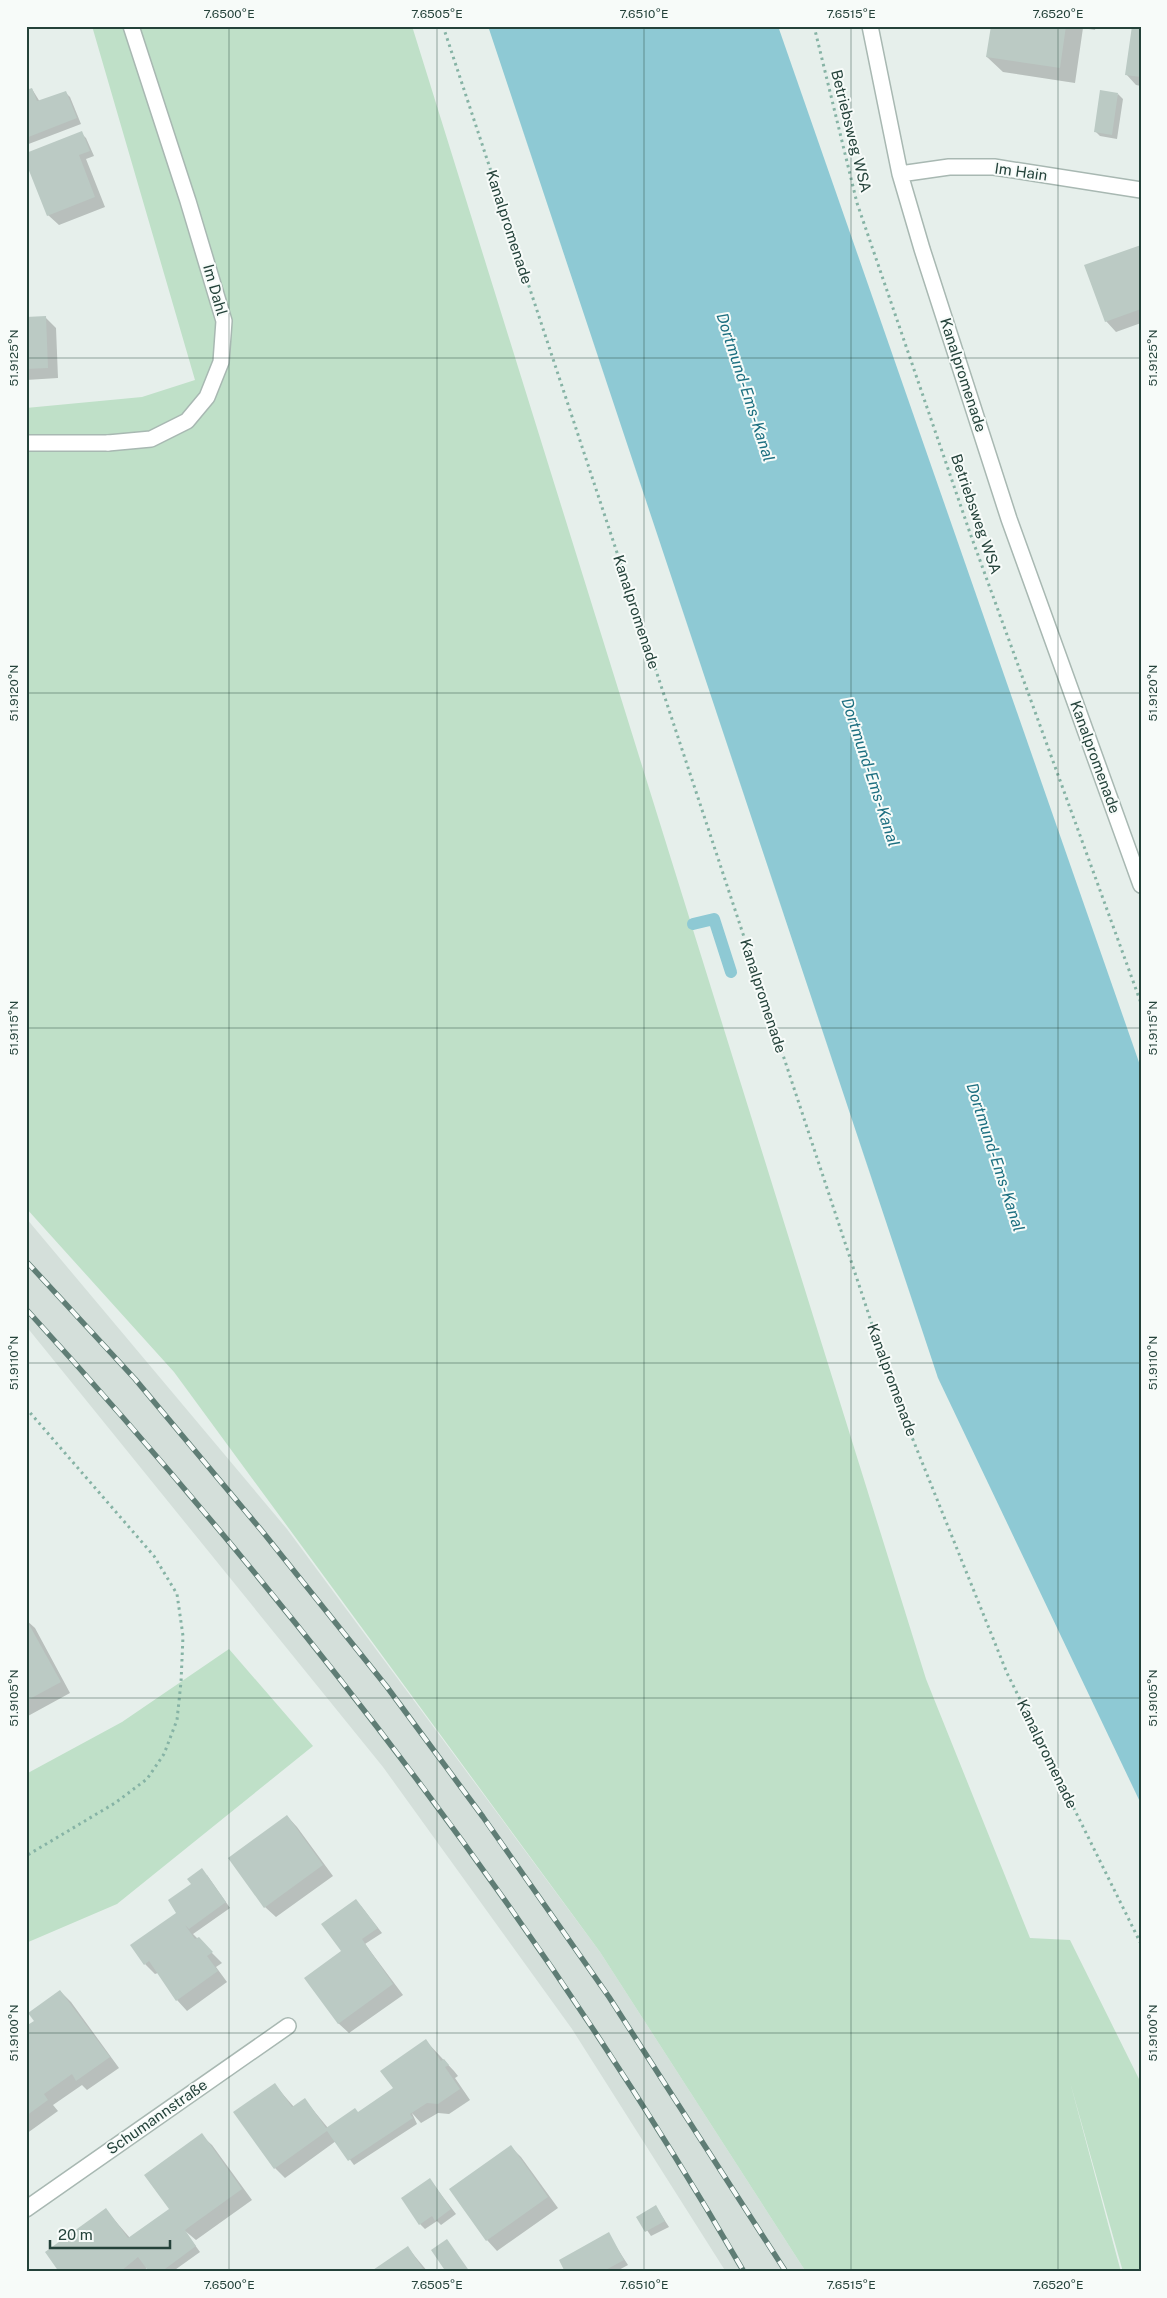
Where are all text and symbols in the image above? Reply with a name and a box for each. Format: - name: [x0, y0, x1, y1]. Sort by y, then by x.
- text: 7.6500°E: [203, 7, 255, 21]
- text: 7.6505°E: [411, 7, 463, 21]
- text: 7.6510°E: [620, 7, 668, 21]
- text: 7.6515°E: [826, 7, 876, 21]
- text: 7.6520°E: [1032, 7, 1084, 21]
- street label: Betriebsweg WSA: [828, 68, 875, 194]
- street label: Im Hain: [994, 159, 1049, 184]
- street label: Kanalpromenade: [483, 168, 536, 286]
- street label: Im Dahl: [200, 262, 231, 318]
- water label: Dortmund-Ems-Kanal: [712, 310, 779, 464]
- street label: Kanalpromenade: [937, 316, 990, 434]
- text: 51.9125°N: [7, 329, 21, 387]
- text: 51.9125°N: [1146, 329, 1160, 387]
- street label: Betriebsweg WSA: [948, 452, 1005, 576]
- street label: Kanalpromenade: [610, 553, 663, 671]
- text: 51.9120°N: [7, 665, 21, 721]
- text: 51.9120°N: [1146, 665, 1160, 721]
- water label: Dortmund-Ems-Kanal: [837, 695, 904, 849]
- street label: Kanalpromenade: [1067, 698, 1124, 816]
- street label: Kanalpromenade: [737, 937, 790, 1055]
- text: 51.9115°N: [7, 1001, 21, 1055]
- text: 51.9115°N: [1146, 1001, 1160, 1055]
- water label: Dortmund-Ems-Kanal: [962, 1080, 1029, 1234]
- street label: Kanalpromenade: [864, 1321, 921, 1439]
- text: 51.9110°N: [7, 1336, 21, 1390]
- text: 51.9110°N: [1146, 1336, 1160, 1390]
- text: 51.9105°N: [7, 1669, 21, 1727]
- text: 51.9105°N: [1146, 1669, 1160, 1727]
- street label: Kanalpromenade: [1014, 1697, 1081, 1811]
- text: 51.9100°N: [7, 2005, 21, 2061]
- text: 51.9100°N: [1146, 2005, 1160, 2061]
- street label: Schumannstraße: [103, 2076, 210, 2158]
- scale bar: [50, 2218, 170, 2250]
- text: 20 m: [58, 2226, 93, 2243]
- text: 7.6500°E: [203, 2278, 255, 2292]
- text: 7.6505°E: [411, 2278, 463, 2292]
- text: 7.6510°E: [620, 2278, 668, 2292]
- text: 7.6515°E: [826, 2278, 876, 2292]
- text: 7.6520°E: [1032, 2278, 1084, 2292]

